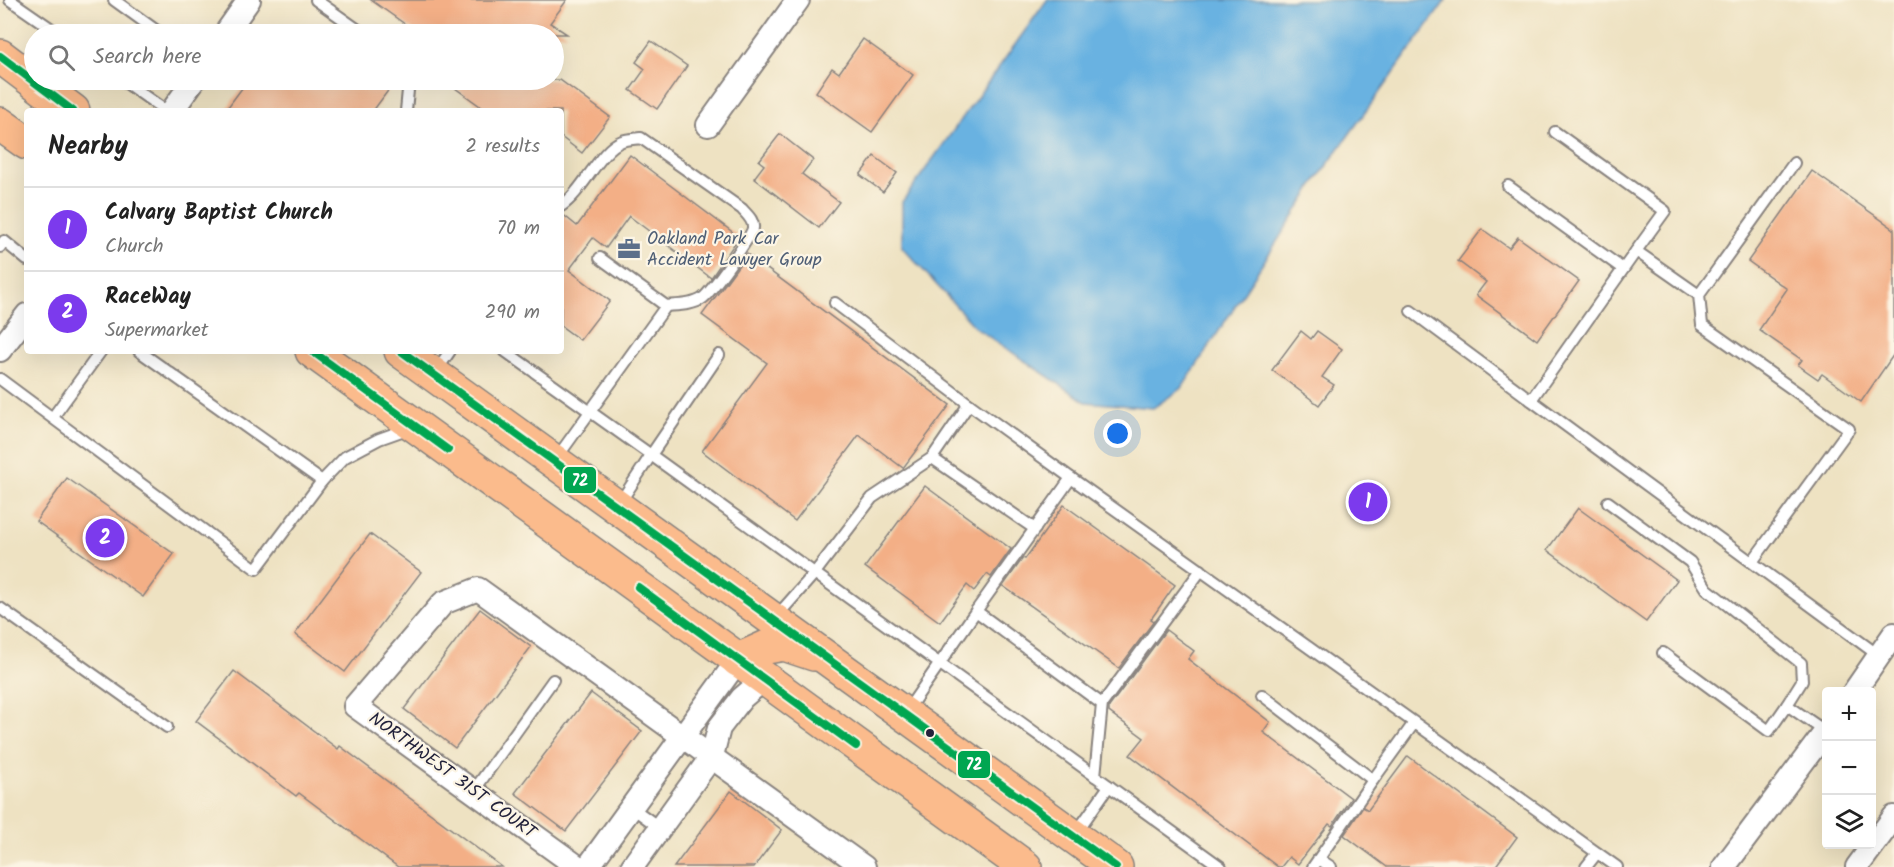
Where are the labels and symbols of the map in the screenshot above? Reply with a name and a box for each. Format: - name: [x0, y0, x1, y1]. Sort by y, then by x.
- place label: Oakland Park Car Accident Lawyer Group: [647, 225, 822, 275]
- office icon: Oakland Park Car Accident Lawyer Group: [616, 236, 642, 262]
- your location: [1103, 419, 1132, 448]
- line badge: 72: [563, 466, 597, 494]
- text: 72: [572, 469, 588, 494]
- pin: 1: [1348, 480, 1388, 524]
- pin: 2: [86, 516, 124, 560]
- street label: NORTHWEST 31ST COURT: [362, 705, 543, 848]
- unlabelled marker: [924, 727, 936, 739]
- line badge: 72: [957, 750, 991, 779]
- text: 72: [966, 753, 982, 778]

